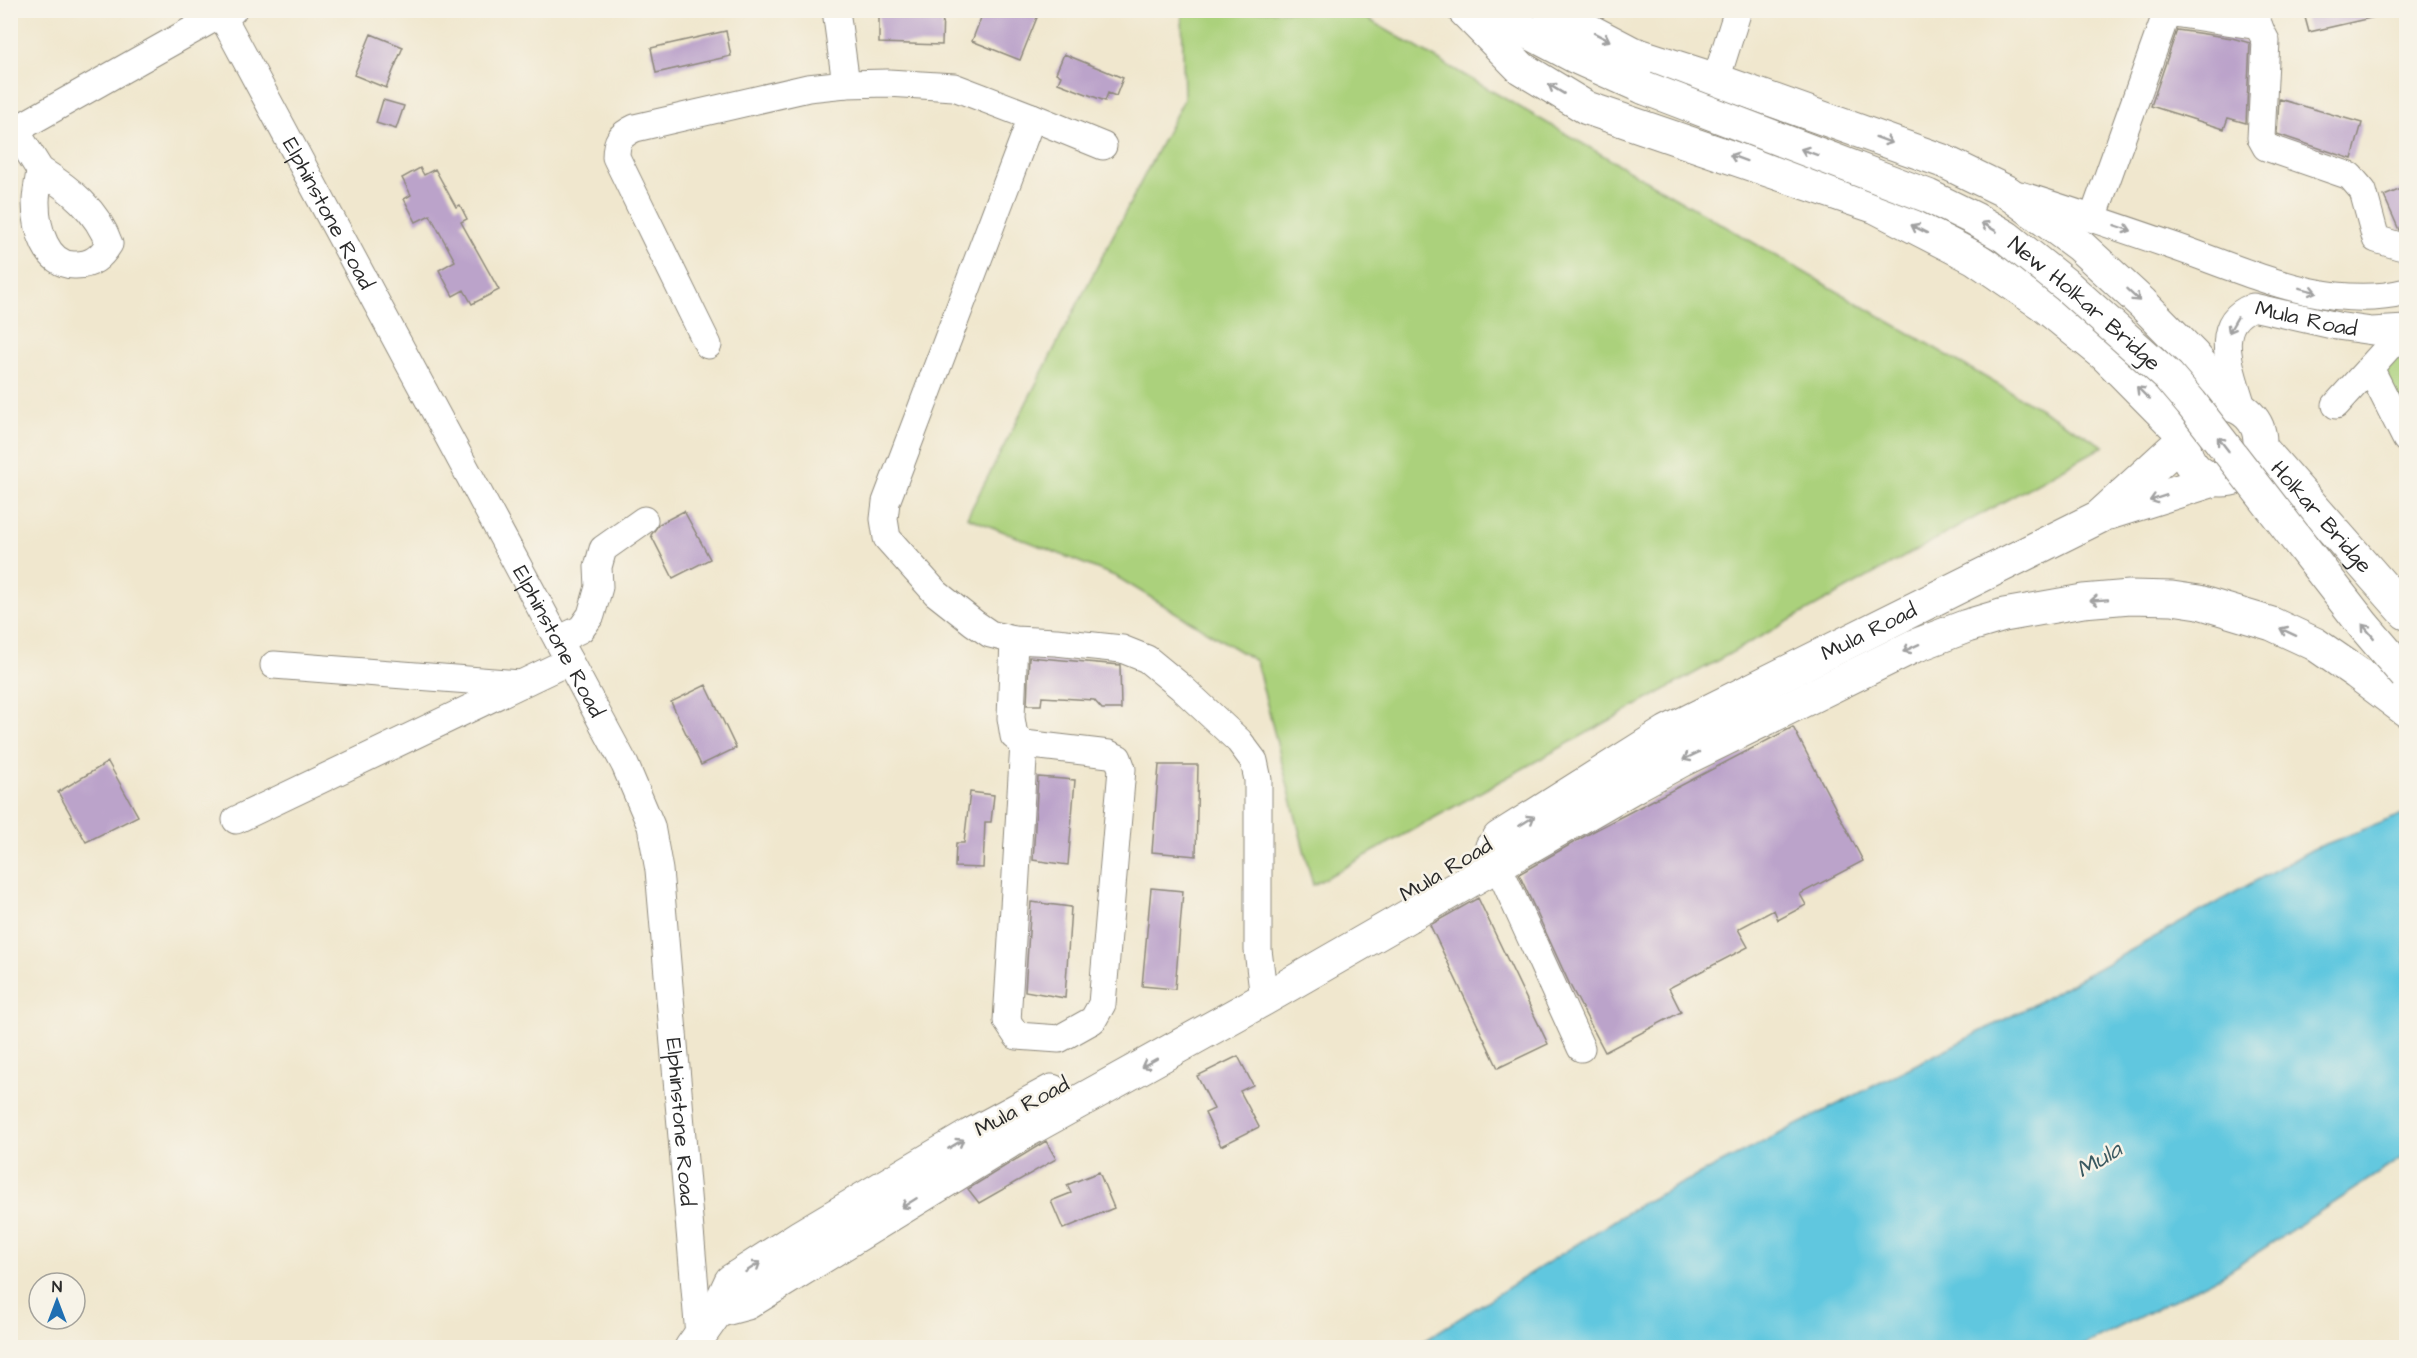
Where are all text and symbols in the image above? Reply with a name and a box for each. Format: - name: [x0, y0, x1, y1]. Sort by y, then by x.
- one-way arrow: [1593, 32, 1611, 44]
- one-way arrow: [1548, 82, 1565, 94]
- street label: Elphinstone Road: [275, 132, 382, 295]
- one-way arrow: [1874, 135, 1892, 146]
- one-way arrow: [1800, 146, 1819, 157]
- one-way arrow: [1729, 152, 1747, 163]
- one-way arrow: [1981, 220, 1998, 232]
- one-way arrow: [1910, 223, 1928, 234]
- one-way arrow: [2113, 223, 2132, 234]
- street label: New Holkar Bridge: [2001, 229, 2168, 378]
- one-way arrow: [2298, 285, 2317, 296]
- one-way arrow: [2126, 288, 2141, 302]
- street label: Mula Road: [2252, 293, 2359, 344]
- one-way arrow: [2227, 316, 2239, 333]
- one-way arrow: [2135, 386, 2150, 401]
- one-way arrow: [2216, 436, 2229, 452]
- street label: Holkar Bridge: [2263, 454, 2380, 580]
- one-way arrow: [2149, 493, 2168, 504]
- street label: Elphinstone Road: [505, 560, 612, 723]
- street label: Mula Road: [1816, 595, 1922, 669]
- one-way arrow: [2089, 595, 2109, 606]
- one-way arrow: [2361, 624, 2375, 639]
- one-way arrow: [2280, 625, 2298, 637]
- one-way arrow: [1902, 643, 1920, 655]
- one-way arrow: [1683, 750, 1701, 762]
- one-way arrow: [1518, 814, 1535, 826]
- street label: Mula Road: [1394, 830, 1498, 910]
- street label: Elphinstone Road: [658, 1036, 703, 1207]
- one-way arrow: [1141, 1058, 1159, 1069]
- street label: Mula Road: [969, 1069, 1075, 1145]
- water label: Mula: [2070, 1132, 2130, 1187]
- one-way arrow: [947, 1138, 964, 1150]
- one-way arrow: [900, 1197, 917, 1210]
- one-way arrow: [744, 1261, 761, 1273]
- north arrow: [27, 1271, 87, 1331]
- text: N: [52, 1276, 62, 1298]

